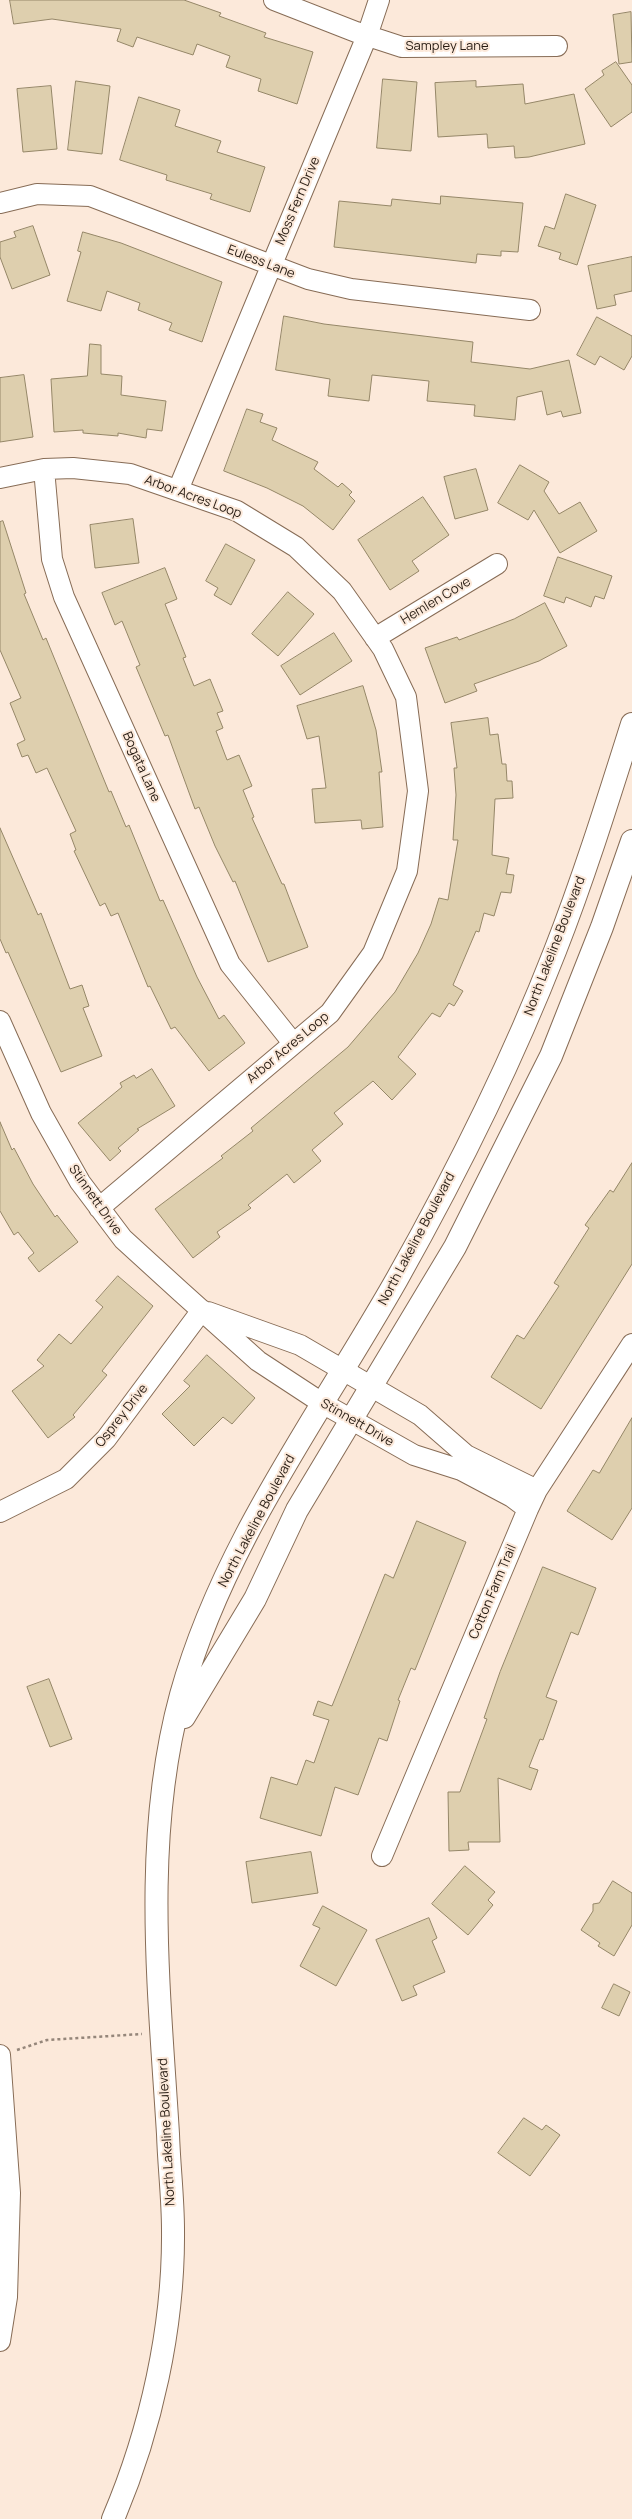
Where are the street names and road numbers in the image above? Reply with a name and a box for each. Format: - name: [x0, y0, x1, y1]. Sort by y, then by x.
- street label: Sampley Lane: [405, 38, 489, 54]
- street label: Moss Fern Drive: [272, 155, 324, 247]
- street label: Euless Lane: [225, 242, 297, 282]
- street label: Arbor Acres Loop: [142, 472, 244, 522]
- street label: Hemlen Cove: [398, 574, 474, 628]
- street label: Bogata Lane: [119, 730, 163, 804]
- street label: North Lakeline Boulevard: [521, 874, 589, 1018]
- street label: Arbor Acres Loop: [244, 1009, 332, 1087]
- street label: Stinnett Drive: [65, 1162, 125, 1238]
- street label: North Lakeline Boulevard: [375, 1170, 459, 1308]
- street label: Osprey Drive: [93, 1381, 151, 1451]
- street label: Stinnett Drive: [318, 1396, 396, 1450]
- street label: North Lakeline Boulevard: [215, 1452, 299, 1590]
- street label: Cotton Farm Trail: [466, 1542, 520, 1642]
- street label: North Lakeline Boulevard: [155, 2058, 179, 2206]

